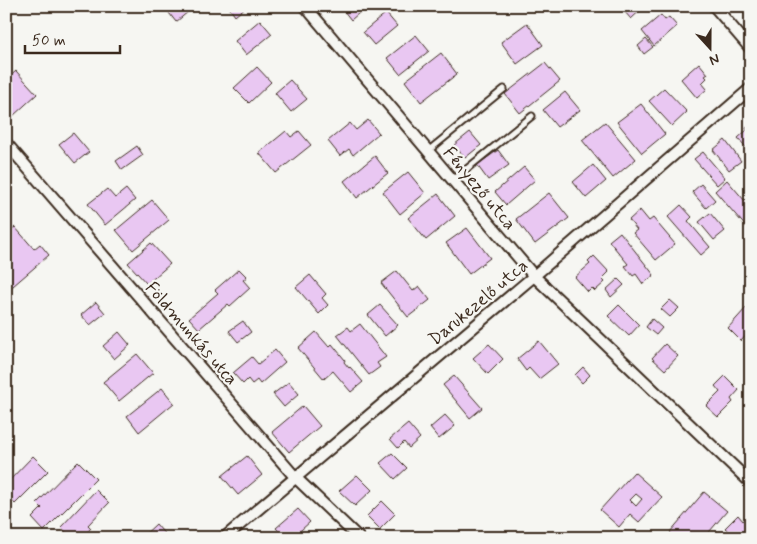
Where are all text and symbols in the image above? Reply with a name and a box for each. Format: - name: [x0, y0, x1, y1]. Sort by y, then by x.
- scale bar: [25, 22, 120, 54]
- north arrow: [684, 22, 734, 72]
- text: 50 m: [32, 31, 66, 51]
- text: N: [707, 49, 722, 69]
- street label: Fényező utca: [437, 142, 521, 235]
- street label: Darukezelő utca: [424, 254, 533, 351]
- street label: Földmunkás utca: [140, 277, 243, 391]

